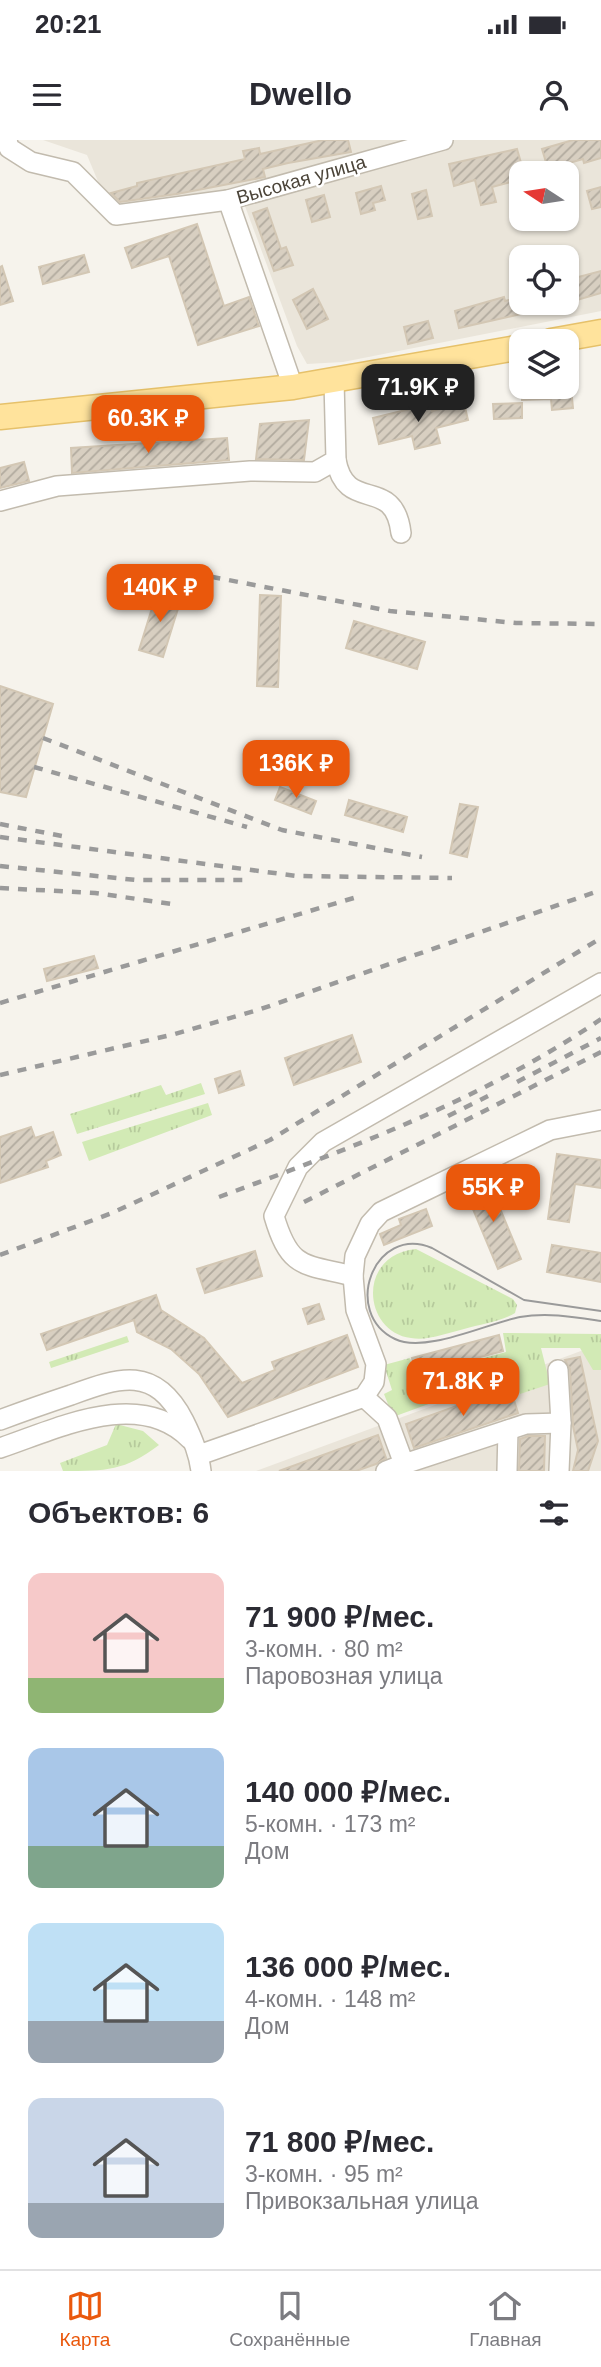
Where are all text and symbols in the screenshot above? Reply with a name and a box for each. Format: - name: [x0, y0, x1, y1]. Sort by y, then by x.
- text: 20:21: [35, 9, 102, 39]
- icon: menu: [28, 76, 66, 114]
- text: Dwello: [249, 76, 352, 112]
- icon: person: [535, 76, 573, 114]
- street label: Высокая улица: [234, 151, 369, 208]
- north arrow: [509, 161, 579, 231]
- map controls: [509, 161, 579, 399]
- button: locate: [509, 245, 579, 315]
- button: layers: [509, 329, 579, 399]
- pin: 71.9K ₽: [353, 364, 483, 424]
- text: 71.9K ₽: [377, 374, 459, 400]
- pin: 60.3K ₽: [83, 396, 213, 455]
- text: 60.3K ₽: [107, 405, 189, 431]
- pin: 140K ₽: [103, 564, 217, 624]
- text: 140K ₽: [123, 574, 197, 600]
- pin: 136K ₽: [239, 740, 353, 800]
- text: 136K ₽: [259, 750, 333, 776]
- pin: 55K ₽: [444, 1164, 542, 1224]
- text: 55K ₽: [462, 1174, 524, 1200]
- pin: 71.8K ₽: [398, 1358, 528, 1418]
- text: 71.8K ₽: [422, 1368, 504, 1394]
- icon: filters: [535, 1494, 573, 1532]
- text: Объектов: 6: [28, 1496, 209, 1529]
- text: 71 900 ₽/мес.: [245, 1600, 434, 1633]
- icon: home: [84, 1601, 168, 1685]
- text: 3-комн. · 80 m²: [245, 1636, 403, 1662]
- text: Паровозная улица: [245, 1663, 443, 1689]
- text: 140 000 ₽/мес.: [245, 1775, 451, 1808]
- icon: home: [84, 1776, 168, 1860]
- text: 5-комн. · 173 m²: [245, 1811, 416, 1837]
- text: Дом: [245, 1838, 289, 1864]
- text: 136 000 ₽/мес.: [245, 1950, 451, 1983]
- icon: home: [84, 1951, 168, 2035]
- text: 4-комн. · 148 m²: [245, 1986, 416, 2012]
- text: Дом: [245, 2013, 289, 2039]
- text: 71 800 ₽/мес.: [245, 2125, 434, 2158]
- icon: home: [84, 2126, 168, 2210]
- text: 3-комн. · 95 m²: [245, 2161, 403, 2187]
- text: Привокзальная улица: [245, 2188, 479, 2214]
- tab: Карта: [59, 2287, 110, 2351]
- tab: Сохранённые: [229, 2287, 350, 2351]
- tab: Главная: [469, 2287, 542, 2351]

